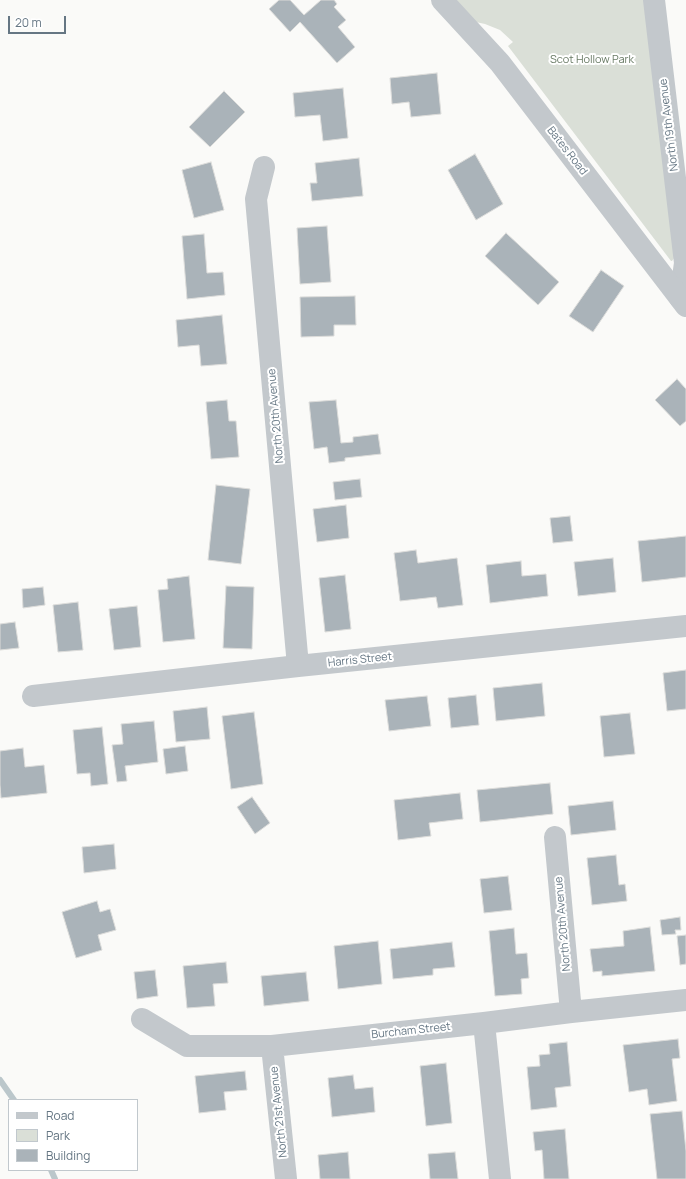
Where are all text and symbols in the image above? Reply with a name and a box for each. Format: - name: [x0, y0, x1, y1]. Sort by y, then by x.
- scale bar: [10, 8, 68, 34]
- text: 20 m: [15, 14, 42, 31]
- park label: Scot Hollow Park: [550, 53, 634, 67]
- street label: North 19th Avenue: [657, 78, 681, 172]
- street label: Bates Road: [544, 124, 590, 178]
- street label: North 20th Avenue: [265, 368, 287, 464]
- street label: Harris Street: [327, 650, 393, 670]
- street label: North 20th Avenue: [552, 876, 574, 972]
- street label: Burcham Street: [371, 1020, 451, 1042]
- street label: North 21st Avenue: [268, 1066, 290, 1158]
- legend: [8, 1099, 138, 1171]
- text: Road: [46, 1107, 74, 1124]
- text: Park: [46, 1127, 70, 1144]
- text: Building: [46, 1147, 90, 1164]

